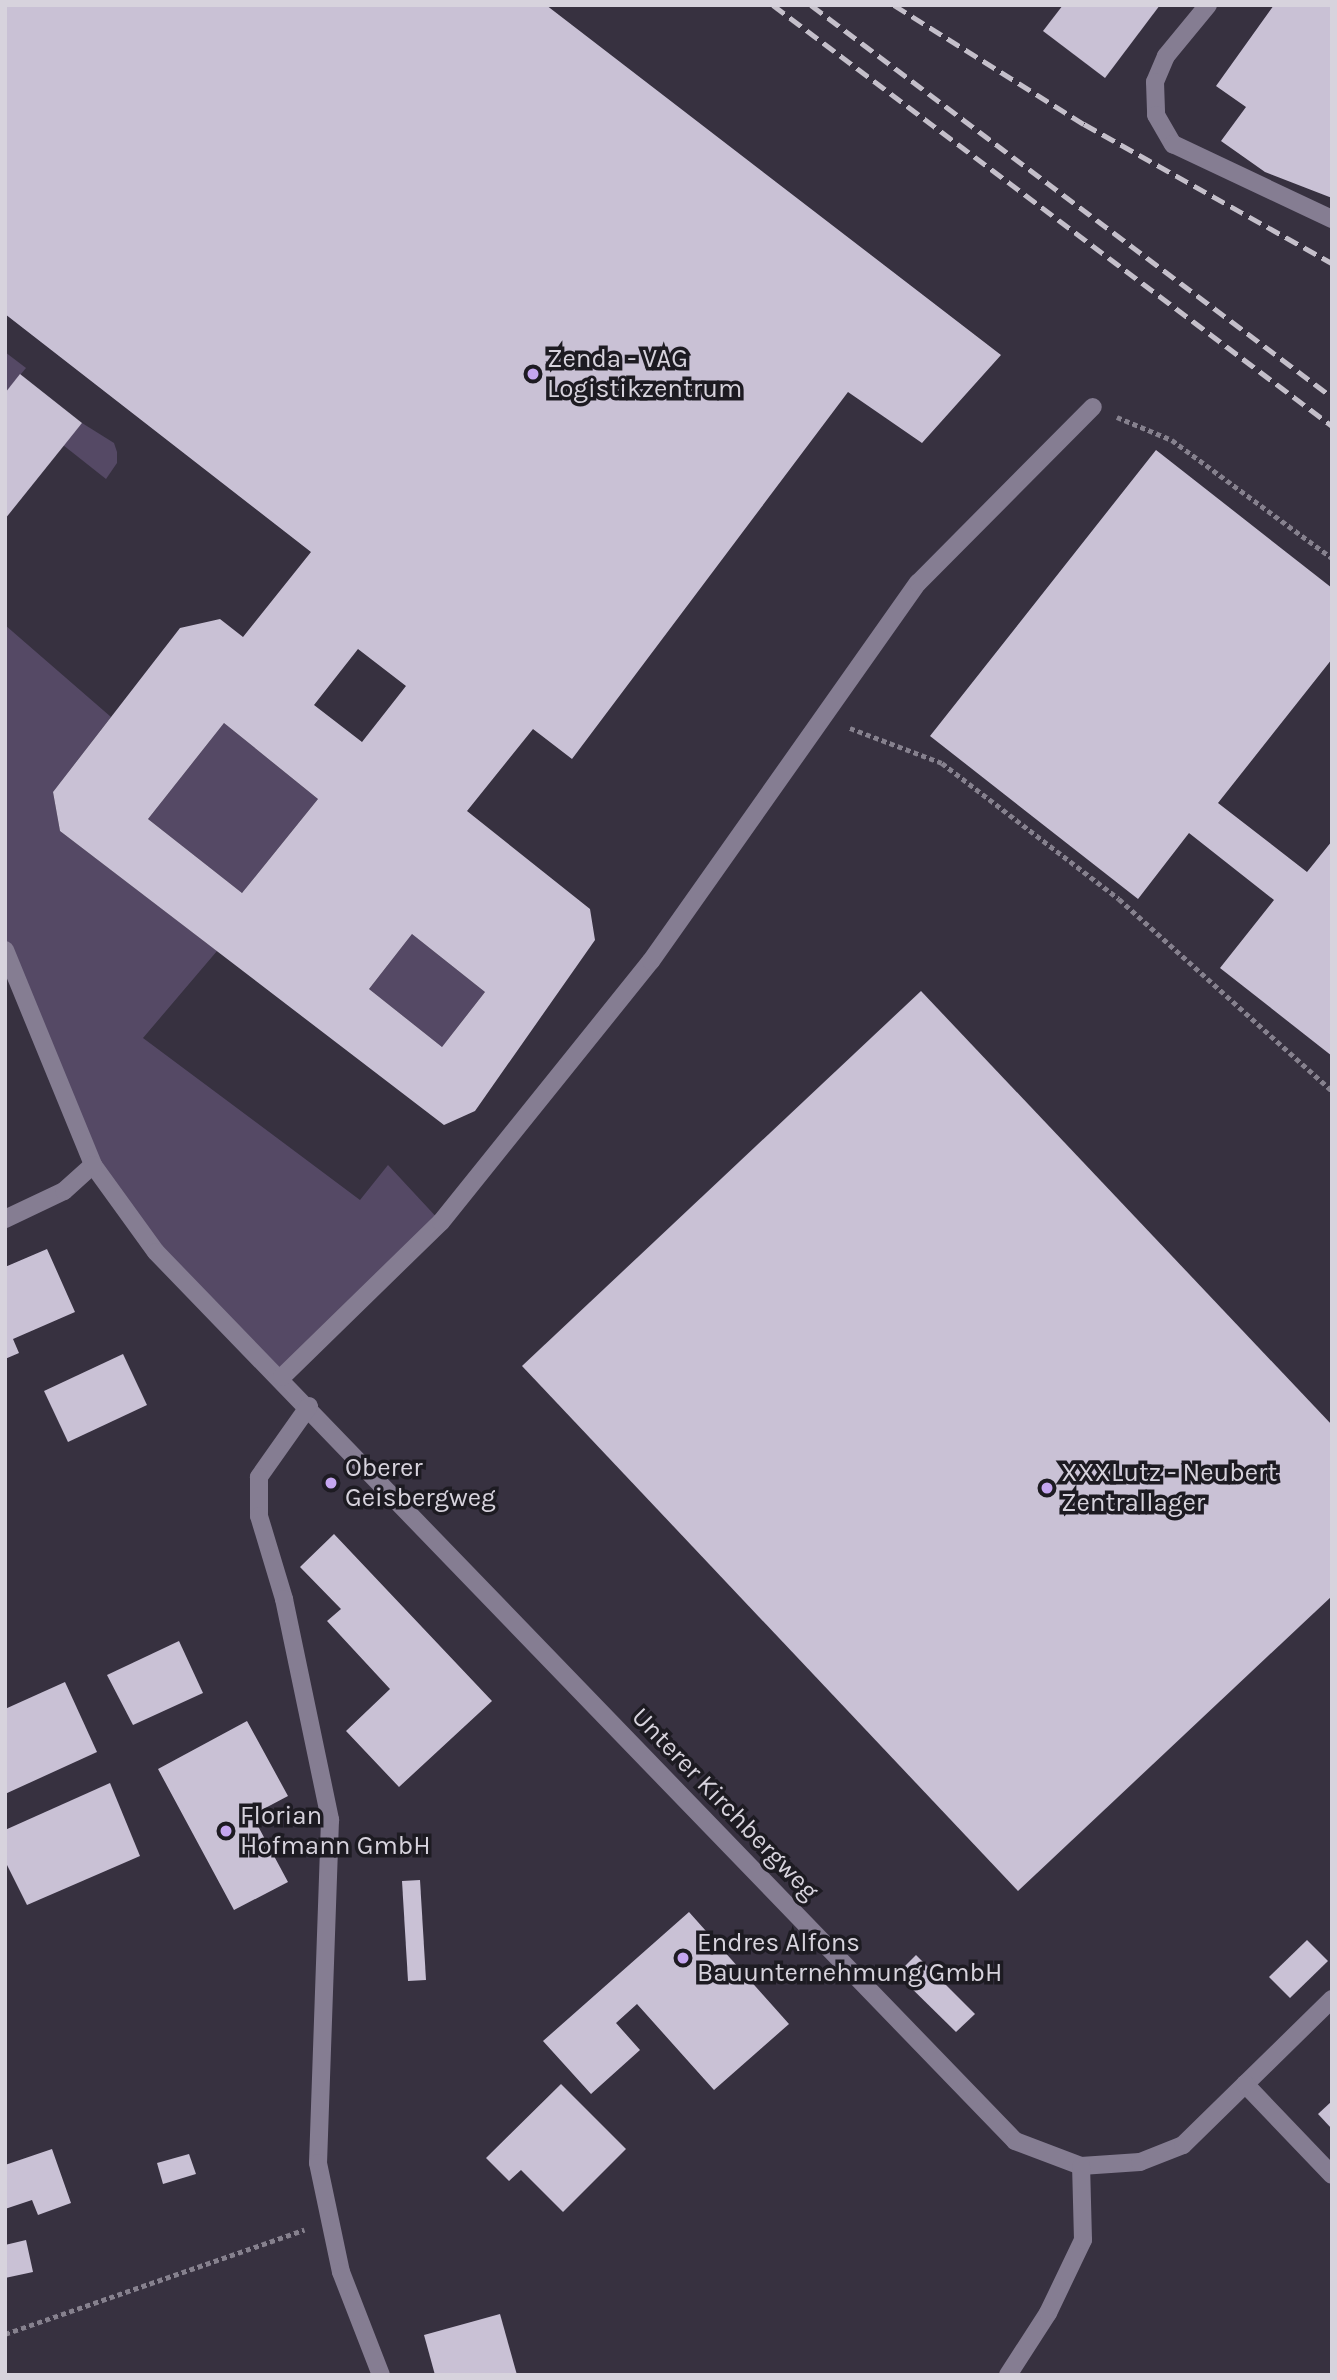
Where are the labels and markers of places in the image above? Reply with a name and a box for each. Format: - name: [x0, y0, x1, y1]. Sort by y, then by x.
- place label: Zenda - VAG Logistikzentrum: [547, 343, 742, 404]
- marker: Zenda - VAG Logistikzentrum: [525, 366, 541, 382]
- place label: Oberer Geisbergweg: [345, 1452, 496, 1514]
- place label: XXXLutz - Neubert Zentrallager: [1061, 1457, 1277, 1518]
- marker: Oberer Geisbergweg: [323, 1475, 339, 1491]
- marker: XXXLutz - Neubert Zentrallager: [1039, 1480, 1055, 1496]
- place label: Florian Hofmann GmbH: [240, 1800, 431, 1862]
- marker: Florian Hofmann GmbH: [218, 1823, 234, 1839]
- place label: Endres Alfons Bauunternehmung GmbH: [697, 1927, 1002, 1988]
- marker: Endres Alfons Bauunternehmung GmbH: [675, 1950, 691, 1966]

